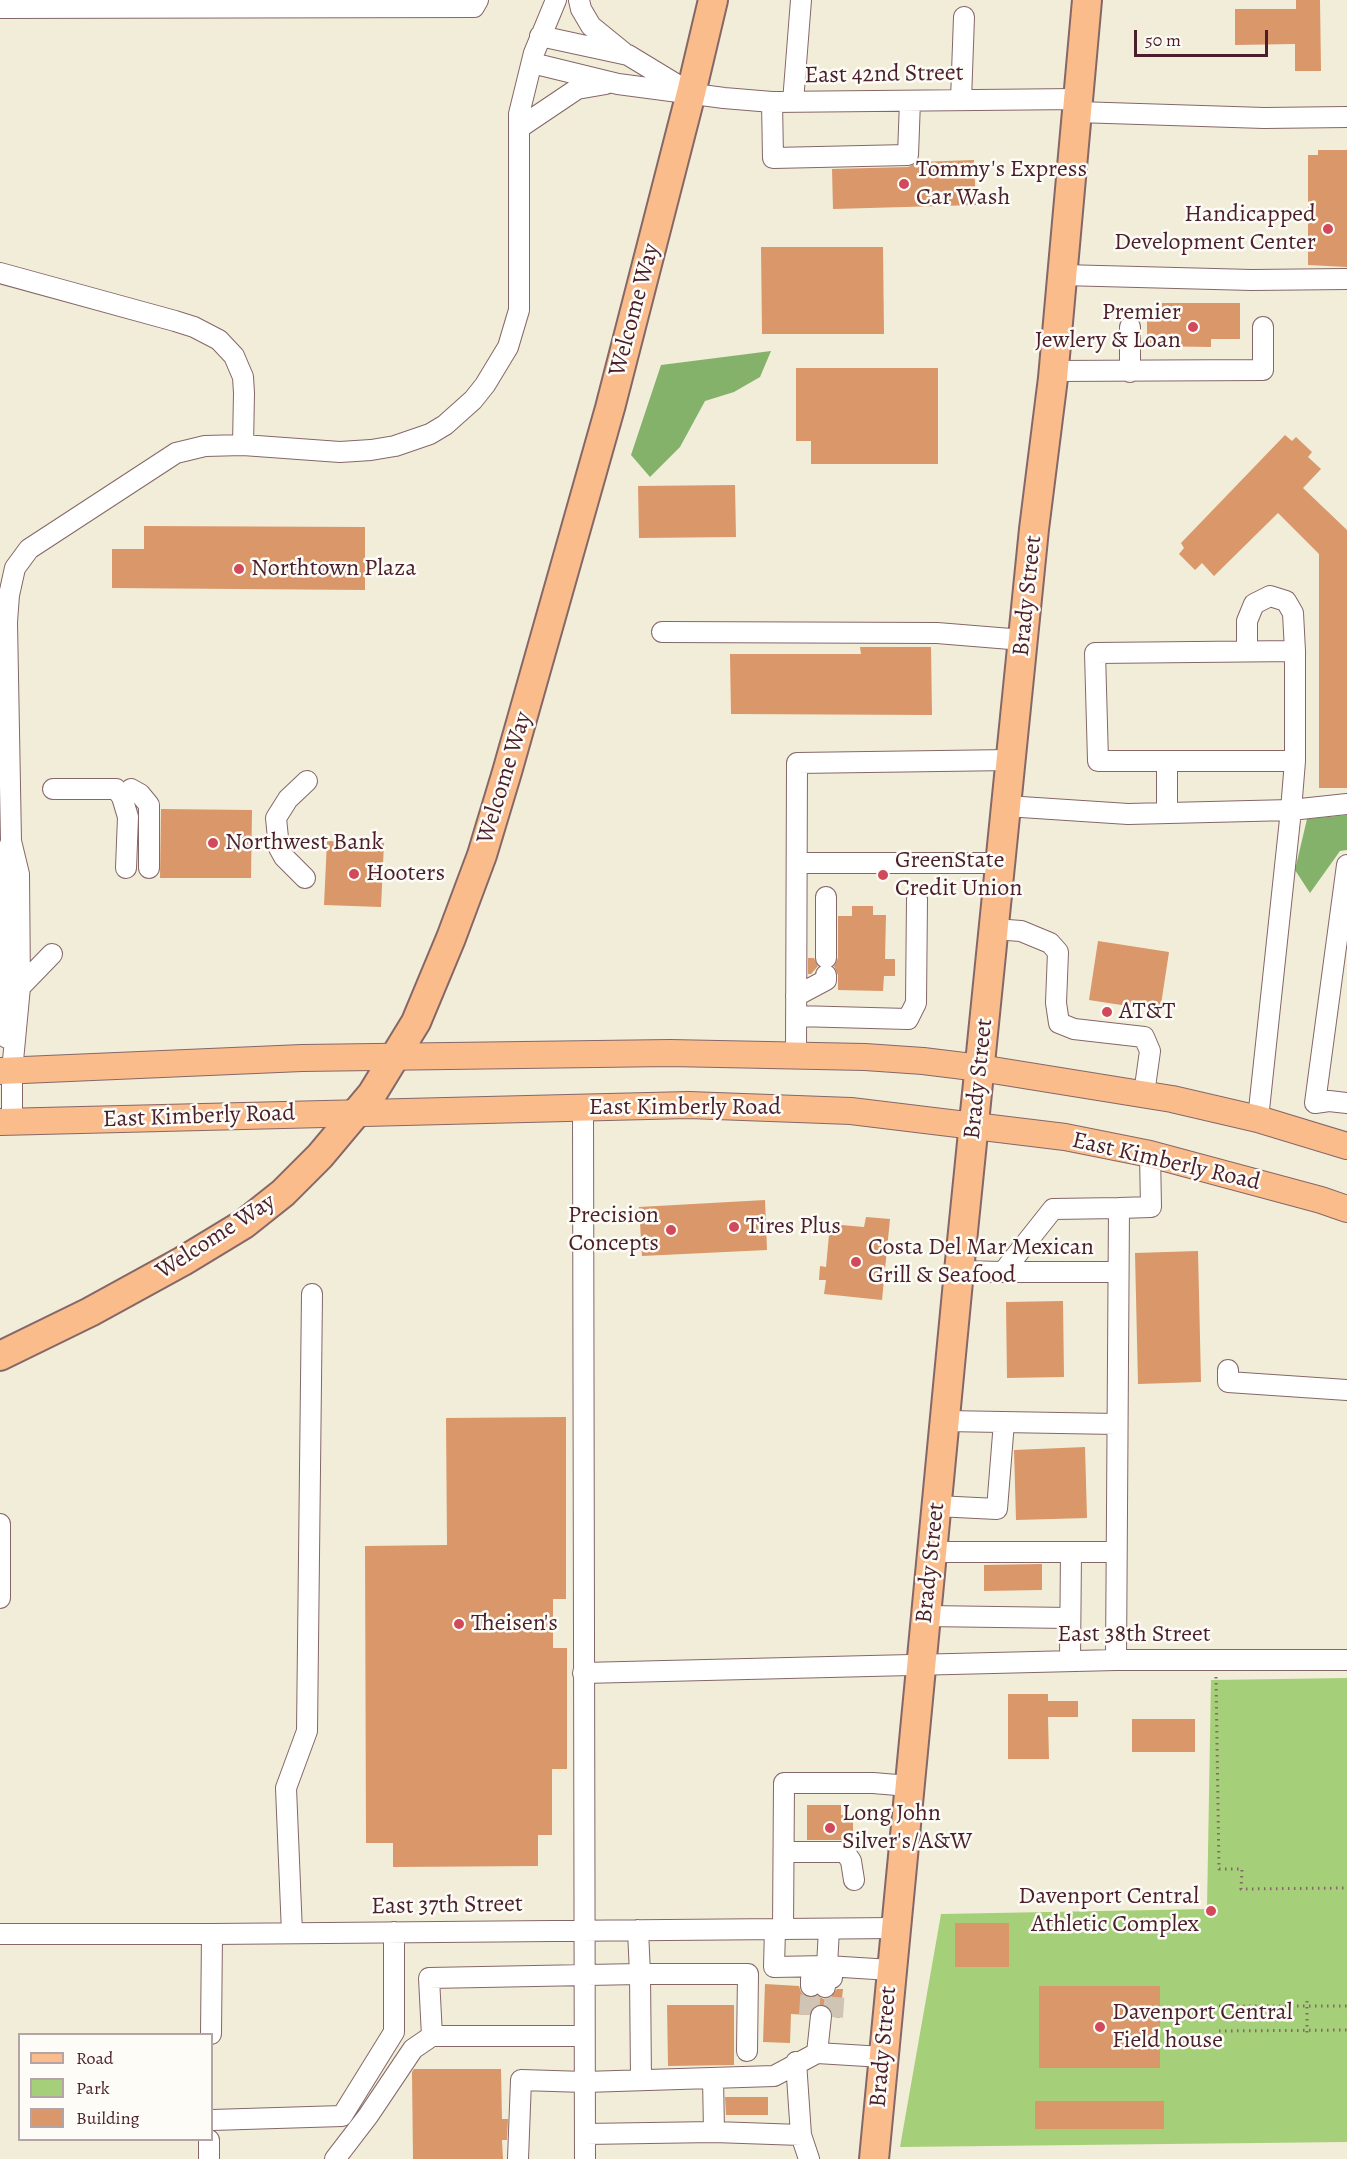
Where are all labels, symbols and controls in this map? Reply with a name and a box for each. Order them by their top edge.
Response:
scale bar [1137,18,1270,56]
text: 50 m [1145,28,1181,52]
street label: East 42nd Street [804,59,964,91]
place label: Tommy's Express Car Wash [916,156,1087,212]
marker: Tommy's Express Car Wash [897,177,911,191]
place label: Handicapped Development Center [1114,201,1316,257]
marker: Handicapped Development Center [1321,222,1335,236]
street label: Welcome Way [603,240,667,380]
place label: Premier Jewlery & Loan [1035,299,1181,355]
marker: Premier Jewlery & Loan [1186,320,1200,334]
street label: Brady Street [1007,534,1049,658]
place label: Northtown Plaza [251,555,416,583]
marker: Northtown Plaza [232,562,246,576]
street label: Welcome Way [471,709,539,847]
place label: Northwest Bank [225,829,383,857]
marker: Northwest Bank [206,836,220,850]
place label: GreenState Credit Union [895,847,1022,903]
place label: Hooters [366,860,445,888]
marker: Hooters [347,867,361,881]
marker: GreenState Credit Union [876,868,890,882]
place label: AT&T [1119,998,1175,1026]
marker: AT&T [1100,1005,1114,1019]
street label: Brady Street [958,1017,1000,1141]
street label: East Kimberly Road [589,1094,781,1122]
street label: East Kimberly Road [102,1099,296,1135]
street label: East Kimberly Road [1069,1126,1263,1198]
street label: Welcome Way [151,1188,281,1286]
place label: Precision Concepts [568,1202,659,1258]
place label: Tires Plus [746,1213,841,1241]
marker: Tires Plus [727,1220,741,1234]
marker: Precision Concepts [664,1223,678,1237]
place label: Costa Del Mar Mexican Grill & Seafood [868,1234,1094,1290]
marker: Costa Del Mar Mexican Grill & Seafood [849,1255,863,1269]
street label: Brady Street [910,1501,952,1625]
place label: Theisen's [471,1610,558,1638]
marker: Theisen's [452,1617,466,1631]
street label: East 38th Street [1057,1621,1211,1649]
place label: Long John Silver's/A&W [842,1800,972,1856]
marker: Long John Silver's/A&W [823,1821,837,1835]
place label: Davenport Central Athletic Complex [1018,1883,1199,1939]
street label: East 37th Street [371,1890,523,1922]
marker: Davenport Central Athletic Complex [1204,1904,1218,1918]
street label: Brady Street [864,1985,904,2109]
place label: Davenport Central Field house [1112,1999,1293,2055]
marker: Davenport Central Field house [1093,2020,1107,2034]
legend [18,2033,213,2141]
text: Road [76,2046,113,2070]
text: Park [76,2076,110,2100]
text: Building [76,2106,140,2130]

